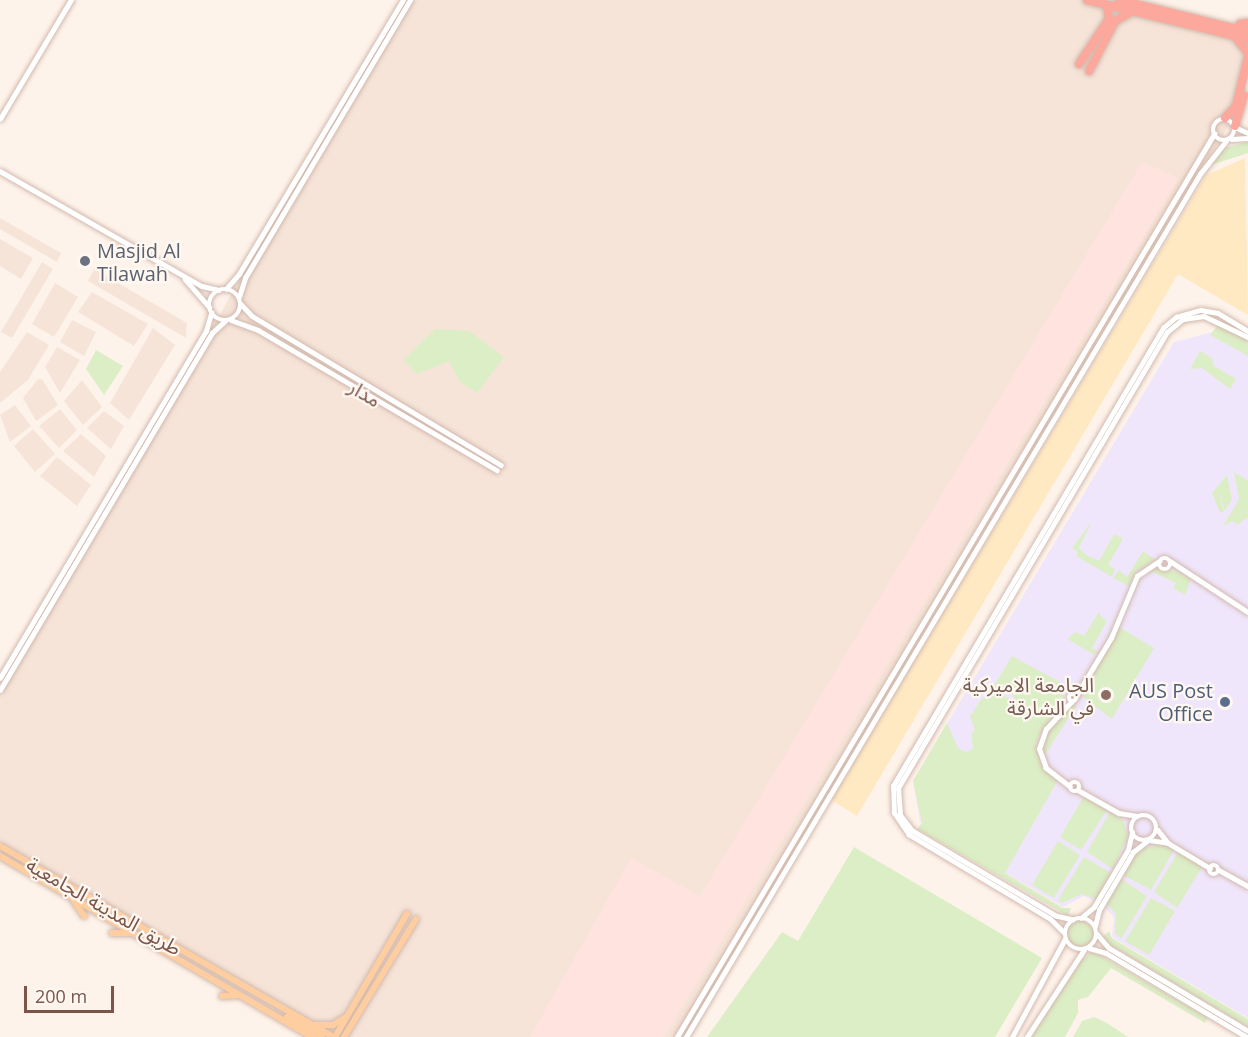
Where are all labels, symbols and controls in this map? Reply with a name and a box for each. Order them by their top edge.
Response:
place label: Masjid Al Tilawah [97,238,181,285]
marker: Masjid Al Tilawah [78,254,92,268]
street label: مدار [345,374,385,412]
place label: الجامعة الاميركية في الشارقة [963,672,1094,719]
place label: AUS Post Office [1129,678,1213,725]
marker: الجامعة الاميركية في الشارقة [1099,688,1113,702]
marker: AUS Post Office [1218,695,1232,709]
street label: طريق المدينة الجامعية [22,852,186,960]
scale bar [27,974,117,1012]
text: 200 m [35,984,87,1008]

